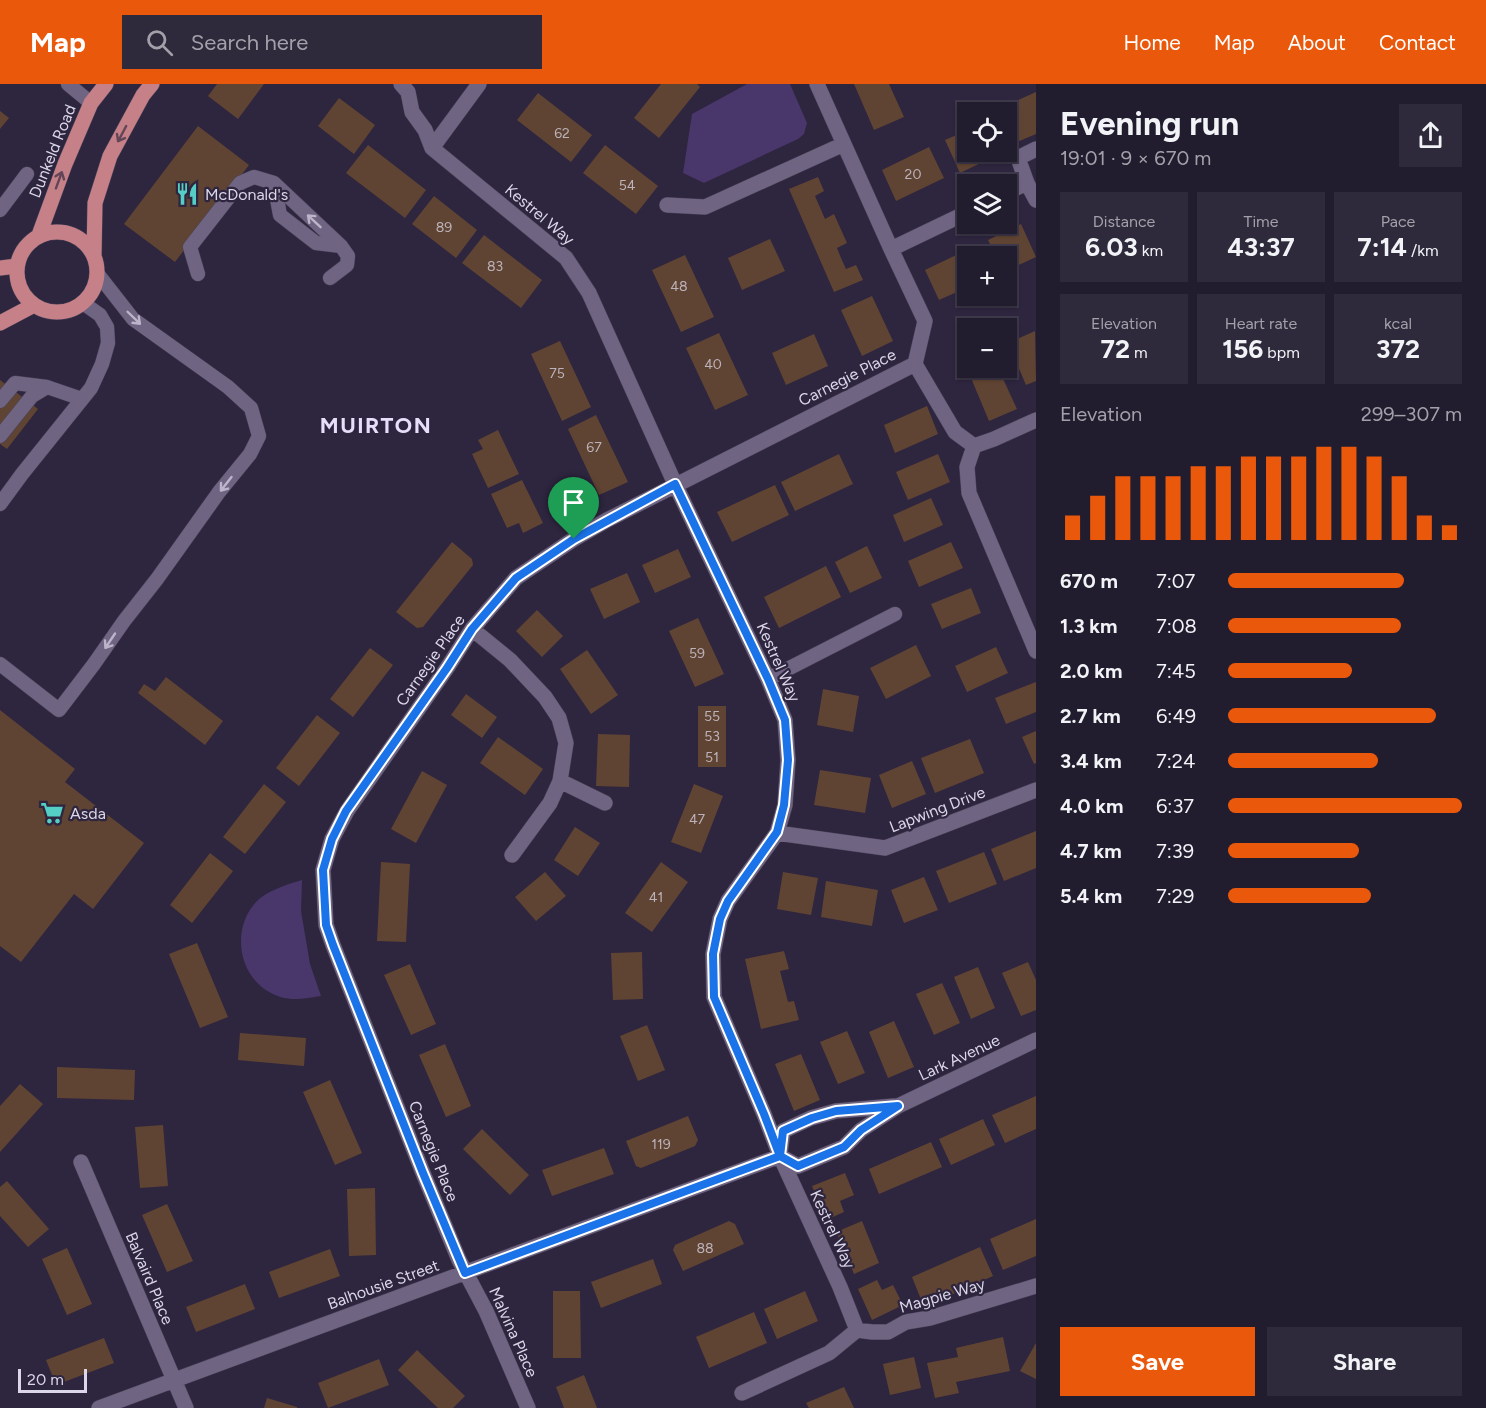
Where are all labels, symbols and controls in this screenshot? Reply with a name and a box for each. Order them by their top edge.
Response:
search box [122,15,542,69]
text: Map [30,25,86,59]
icon: search [143,26,176,59]
text: Search here [191,29,308,56]
text: Home [1124,30,1181,55]
text: Map [1214,30,1255,55]
text: About [1288,30,1346,55]
text: Contact [1379,30,1456,55]
street label: Dunkeld Road [25,102,80,201]
map controls [957,102,1017,378]
button: locate [957,102,1017,162]
text: Evening run [1060,104,1239,143]
button: share [1399,104,1462,167]
one-way arrow [116,125,128,142]
house number: 62 [554,125,570,142]
text: 19:01 · 9 × 670 m [1060,146,1211,170]
house number: 20 [905,166,921,183]
one-way arrow [55,171,66,190]
button: layers [957,174,1017,234]
house number: 54 [619,177,636,194]
street label: Kestrel Way [501,180,579,249]
restaurant icon: McDonald's [174,181,200,207]
place label: McDonald's [205,185,288,204]
text: Distance [1093,212,1155,231]
text: Time [1244,212,1278,231]
text: Pace [1381,212,1415,231]
one-way arrow [307,214,322,228]
house number: 89 [436,219,452,236]
text: 6.03 [1085,231,1138,263]
text: 43:37 [1227,231,1295,263]
text: 7:14 [1357,231,1407,263]
text: km [1138,241,1163,260]
text: /km [1407,241,1439,260]
button: + [957,246,1017,306]
house number: 83 [487,258,503,275]
house number: 48 [670,278,688,295]
one-way arrow [127,311,142,325]
text: Elevation [1091,314,1157,333]
text: Heart rate [1225,314,1297,333]
text: kcal [1384,314,1412,333]
button: − [957,318,1017,378]
text: 72 [1100,333,1130,365]
text: 156 [1222,333,1263,365]
text: 372 [1376,333,1420,365]
text: m [1130,343,1148,362]
text: bpm [1263,343,1300,362]
street label: Carnegie Place [795,345,899,410]
house number: 40 [704,356,722,373]
house number: 75 [549,365,565,382]
text: Elevation [1060,402,1142,426]
text: 299–307 m [1361,402,1462,426]
district label: MUIRTON [320,412,432,439]
house number: 67 [586,439,602,456]
one-way arrow [219,476,232,492]
pin [548,477,599,539]
icon: arrive [557,486,590,519]
text: 670 m [1060,569,1118,593]
text: 7:07 [1156,569,1195,593]
street label: Carnegie Place [392,611,469,710]
text: 1.3 km [1060,614,1117,638]
text: 7:08 [1156,614,1197,638]
street label: Kestrel Way [753,620,805,705]
one-way arrow [104,632,116,648]
house number: 59 [689,645,705,662]
text: 2.0 km [1060,659,1122,683]
text: 7:45 [1156,659,1196,683]
text: 2.7 km [1060,704,1121,728]
text: 6:49 [1156,704,1196,728]
house number: 55 [704,708,720,725]
house number: 53 [704,728,720,745]
house number: 51 [705,749,719,766]
text: 3.4 km [1060,749,1122,773]
text: 7:24 [1156,749,1195,773]
street label: Lapwing Drive [887,782,988,836]
text: 4.0 km [1060,794,1124,818]
text: 6:37 [1156,794,1194,818]
supermarket icon: Asda [39,800,65,826]
place label: Asda [70,804,106,823]
house number: 47 [689,811,706,828]
text: 4.7 km [1060,839,1122,863]
text: 7:39 [1156,839,1194,863]
text: 5.4 km [1060,884,1122,908]
text: 7:29 [1156,884,1194,908]
house number: 41 [649,889,663,906]
street label: Lark Avenue [915,1030,1003,1085]
street label: Carnegie Place [405,1098,462,1205]
house number: 119 [651,1136,671,1153]
street label: Kestrel Way [806,1187,859,1272]
street label: Balvaird Place [122,1229,178,1327]
house number: 88 [696,1240,714,1257]
street label: Balhousie Street [325,1255,442,1313]
street label: Magpie Way [897,1274,988,1317]
street label: Malvina Place [485,1284,542,1380]
button: Save [1060,1327,1255,1396]
button: Share [1267,1327,1462,1396]
scale bar [18,1366,87,1394]
text: 20 m [27,1370,64,1389]

